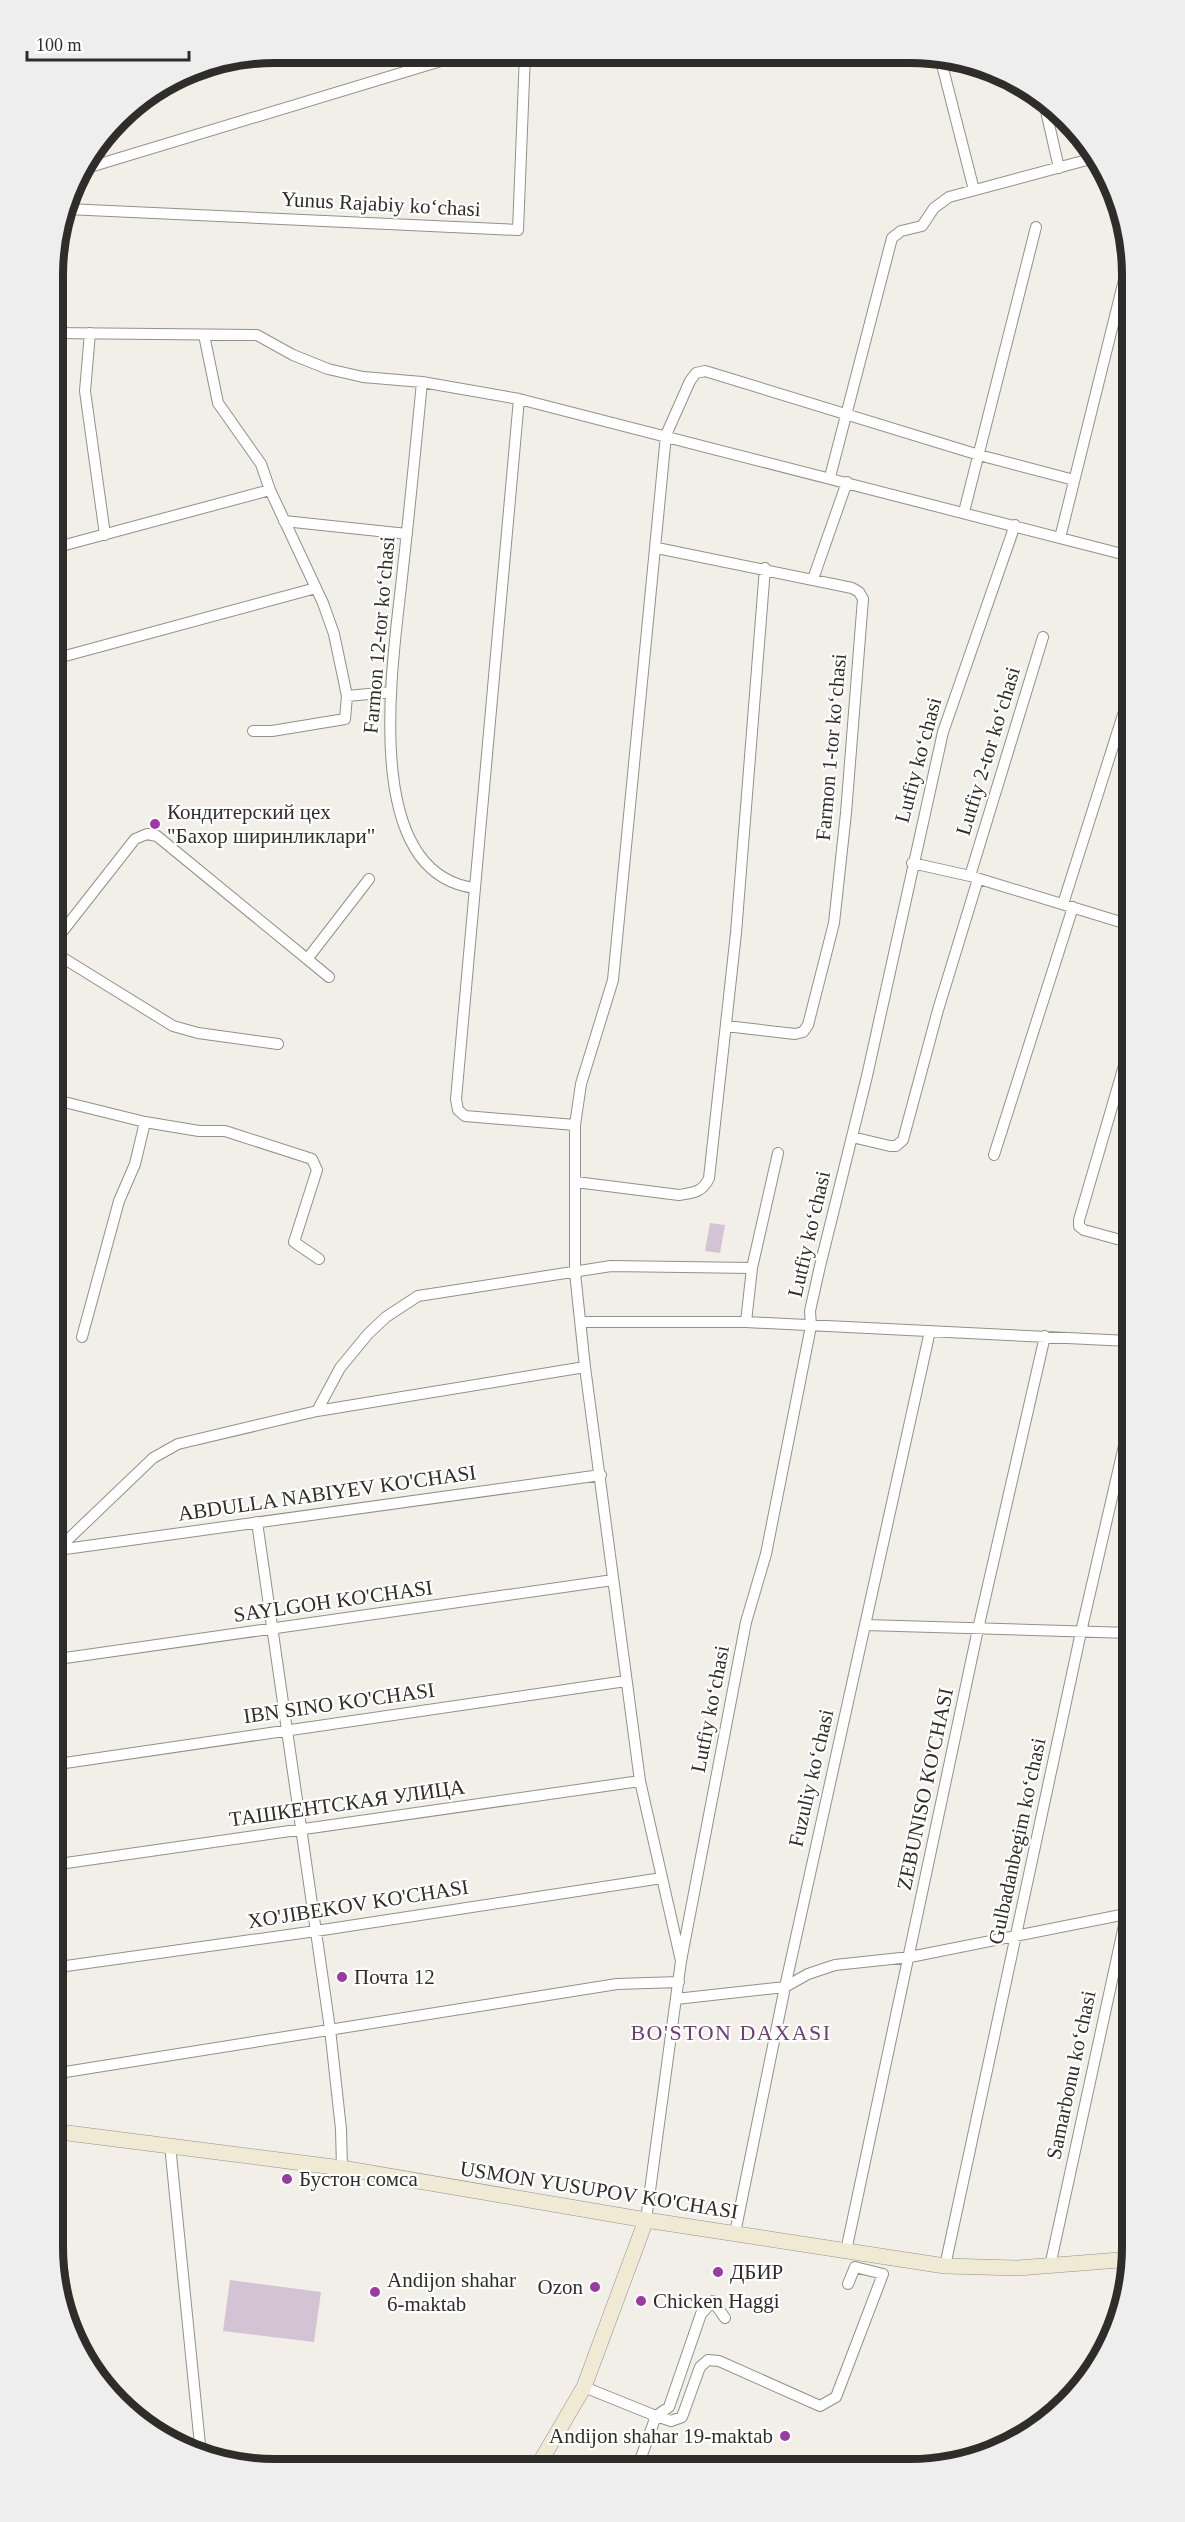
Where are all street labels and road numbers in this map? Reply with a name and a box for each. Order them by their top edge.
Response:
street label: Yunus Rajabiy koʻchasi [281,187,481,221]
street label: Farmon 12-tor koʻchasi [358,535,400,735]
street label: Farmon 1-tor koʻchasi [811,652,851,842]
street label: Lutfiy 2-tor koʻchasi [951,664,1025,838]
street label: Lutfiy koʻchasi [890,694,946,825]
street label: Lutfiy koʻchasi [783,1168,835,1299]
street label: ABDULLA NABIYEV KO'CHASI [176,1460,478,1526]
street label: SAYLGOH KO'CHASI [232,1575,434,1627]
street label: Lutfiy koʻchasi [686,1643,734,1775]
street label: IBN SINO KO'CHASI [242,1678,436,1728]
street label: ZEBUNISO KO'CHASI [892,1686,958,1892]
street label: Fuzuliy koʻchasi [783,1707,839,1849]
street label: Gulbadanbegim koʻchasi [983,1735,1051,1946]
street label: ТАШКЕНТСКАЯ УЛИЦА [228,1774,467,1831]
street label: XO'JIBEKOV KO'CHASI [246,1875,470,1933]
street label: Samarbonu koʻchasi [1041,1988,1101,2162]
street label: USMON YUSUPOV KO'CHASI [458,2156,740,2224]

